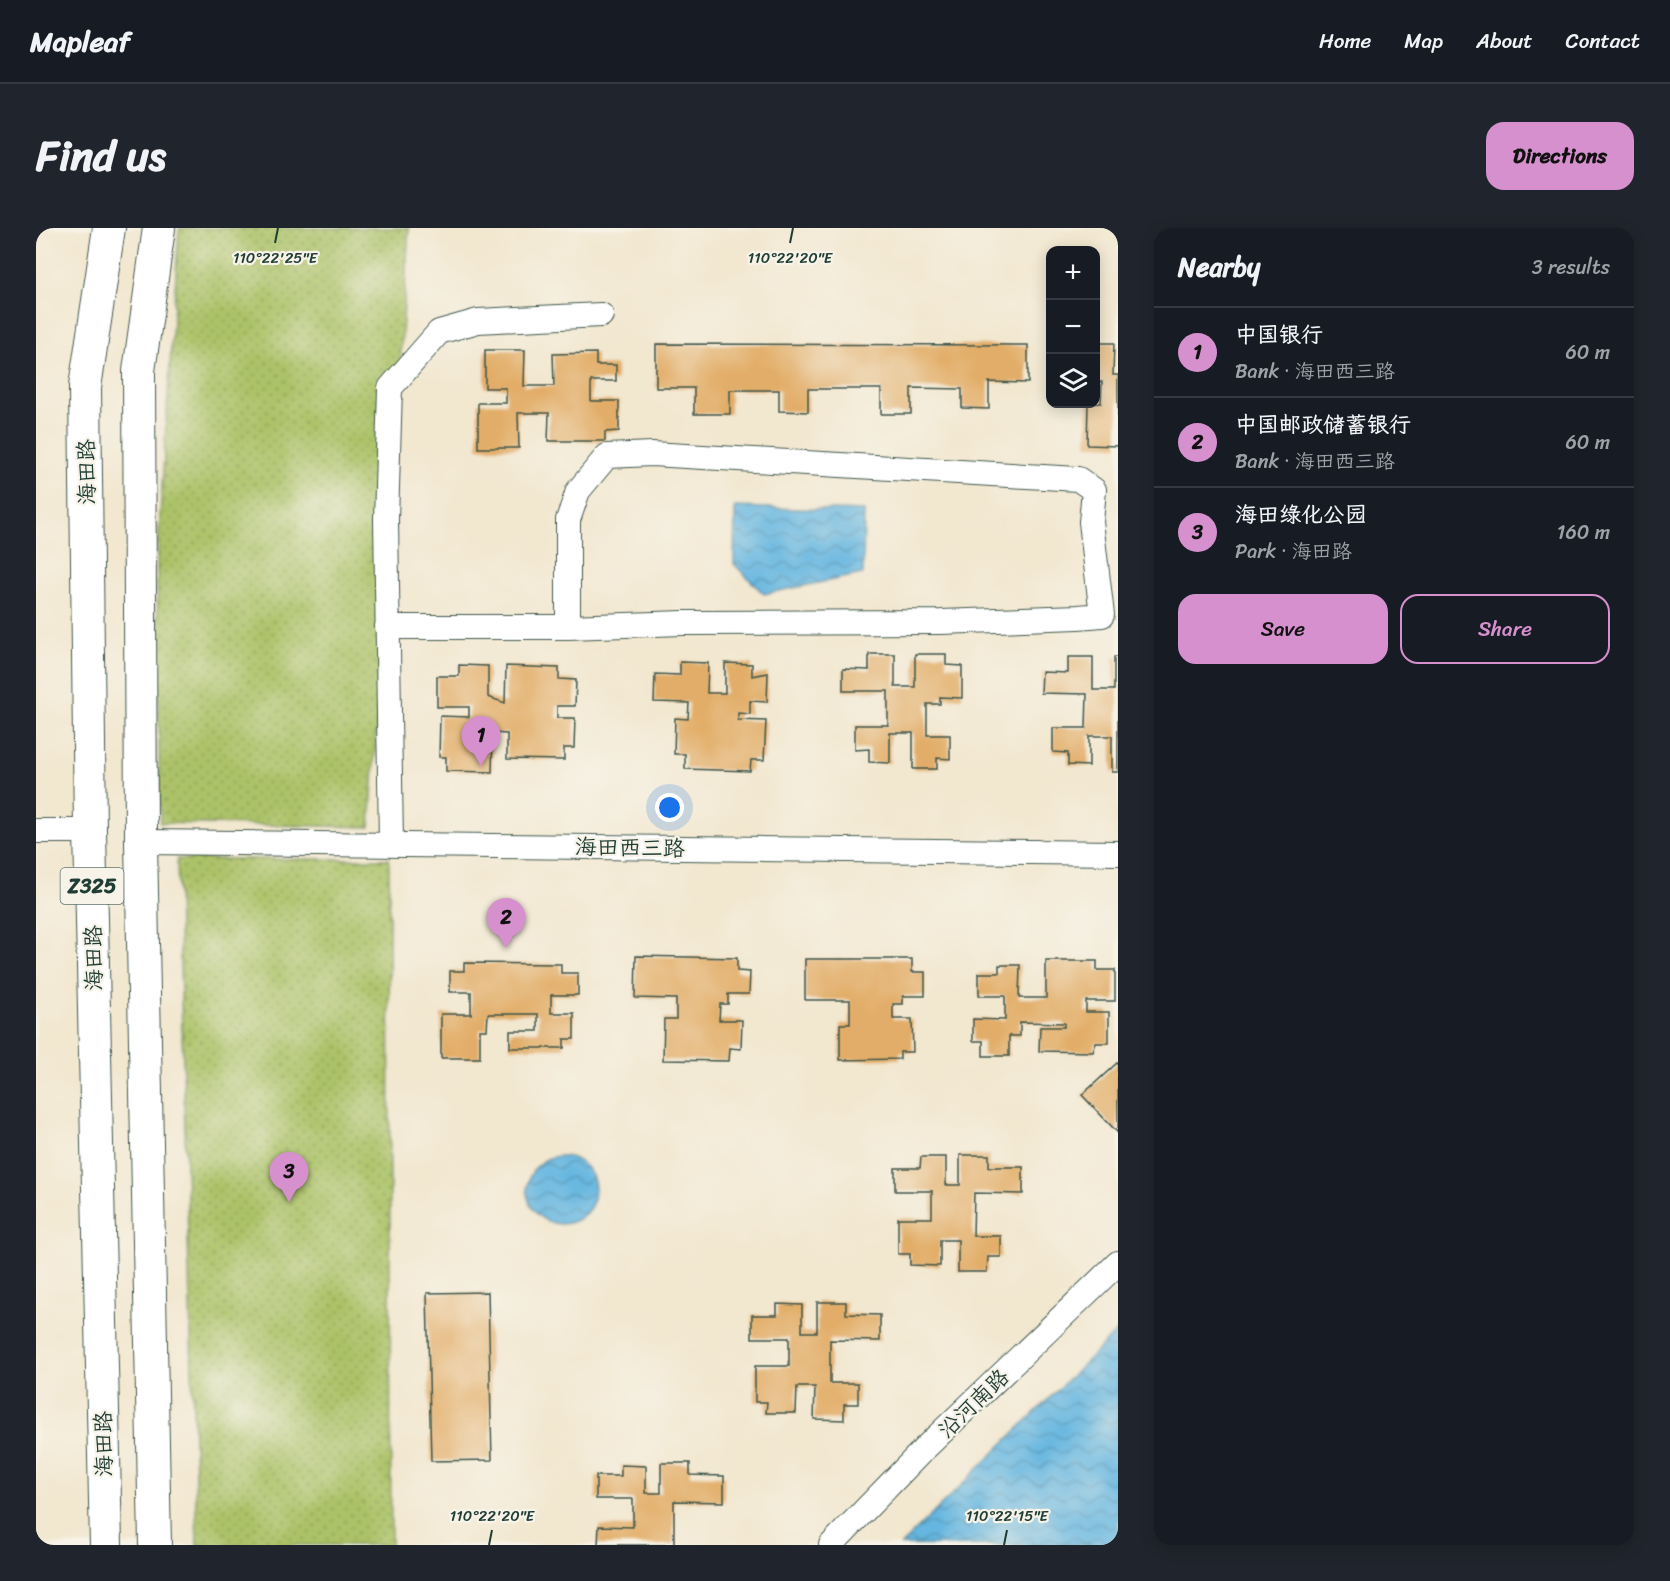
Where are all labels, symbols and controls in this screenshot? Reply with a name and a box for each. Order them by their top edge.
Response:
text: Mapleaf [30,17,130,66]
text: Home [1319,22,1371,60]
text: Map [1404,22,1443,60]
text: About [1476,22,1533,60]
text: Contact [1566,22,1640,60]
text: Find us [36,119,166,193]
button: Directions [1486,122,1634,190]
text: Nearby [1178,244,1260,290]
text: 110°22'25"E [233,245,319,271]
text: 110°22'20"E [748,245,834,271]
map controls [1046,246,1100,408]
button: + [1046,246,1100,300]
text: 3 results [1532,250,1610,285]
button: − [1046,300,1100,354]
text: 中国银行 [1235,315,1323,354]
text: 1 [1193,335,1202,370]
text: 60 m [1565,335,1610,370]
button: layers [1046,354,1100,408]
text: Bank · 海田西三路 [1235,354,1395,389]
text: 中国邮政储蓄银行 [1235,405,1411,444]
text: 2 [1192,425,1203,460]
text: 60 m [1565,425,1610,460]
street label: 海田路 [66,439,107,505]
text: Bank · 海田西三路 [1235,444,1395,479]
text: 海田绿化公园 [1235,495,1367,534]
text: 3 [1192,515,1203,550]
text: 160 m [1557,515,1610,550]
text: Park · 海田路 [1235,534,1352,569]
button: Save [1178,594,1388,664]
button: Share [1400,594,1610,664]
pin: 1 [462,716,500,766]
your location [655,793,684,822]
street label: 海田西三路 [575,827,685,868]
road number: Z325 [61,868,124,904]
pin: 2 [486,898,526,948]
street label: 海田路 [73,925,114,991]
pin: 3 [270,1152,308,1202]
street label: 沿河南路 [928,1359,1019,1448]
street label: 海田路 [83,1411,124,1477]
text: 110°22'20"E [450,1503,536,1529]
text: 110°22'15"E [966,1503,1050,1529]

